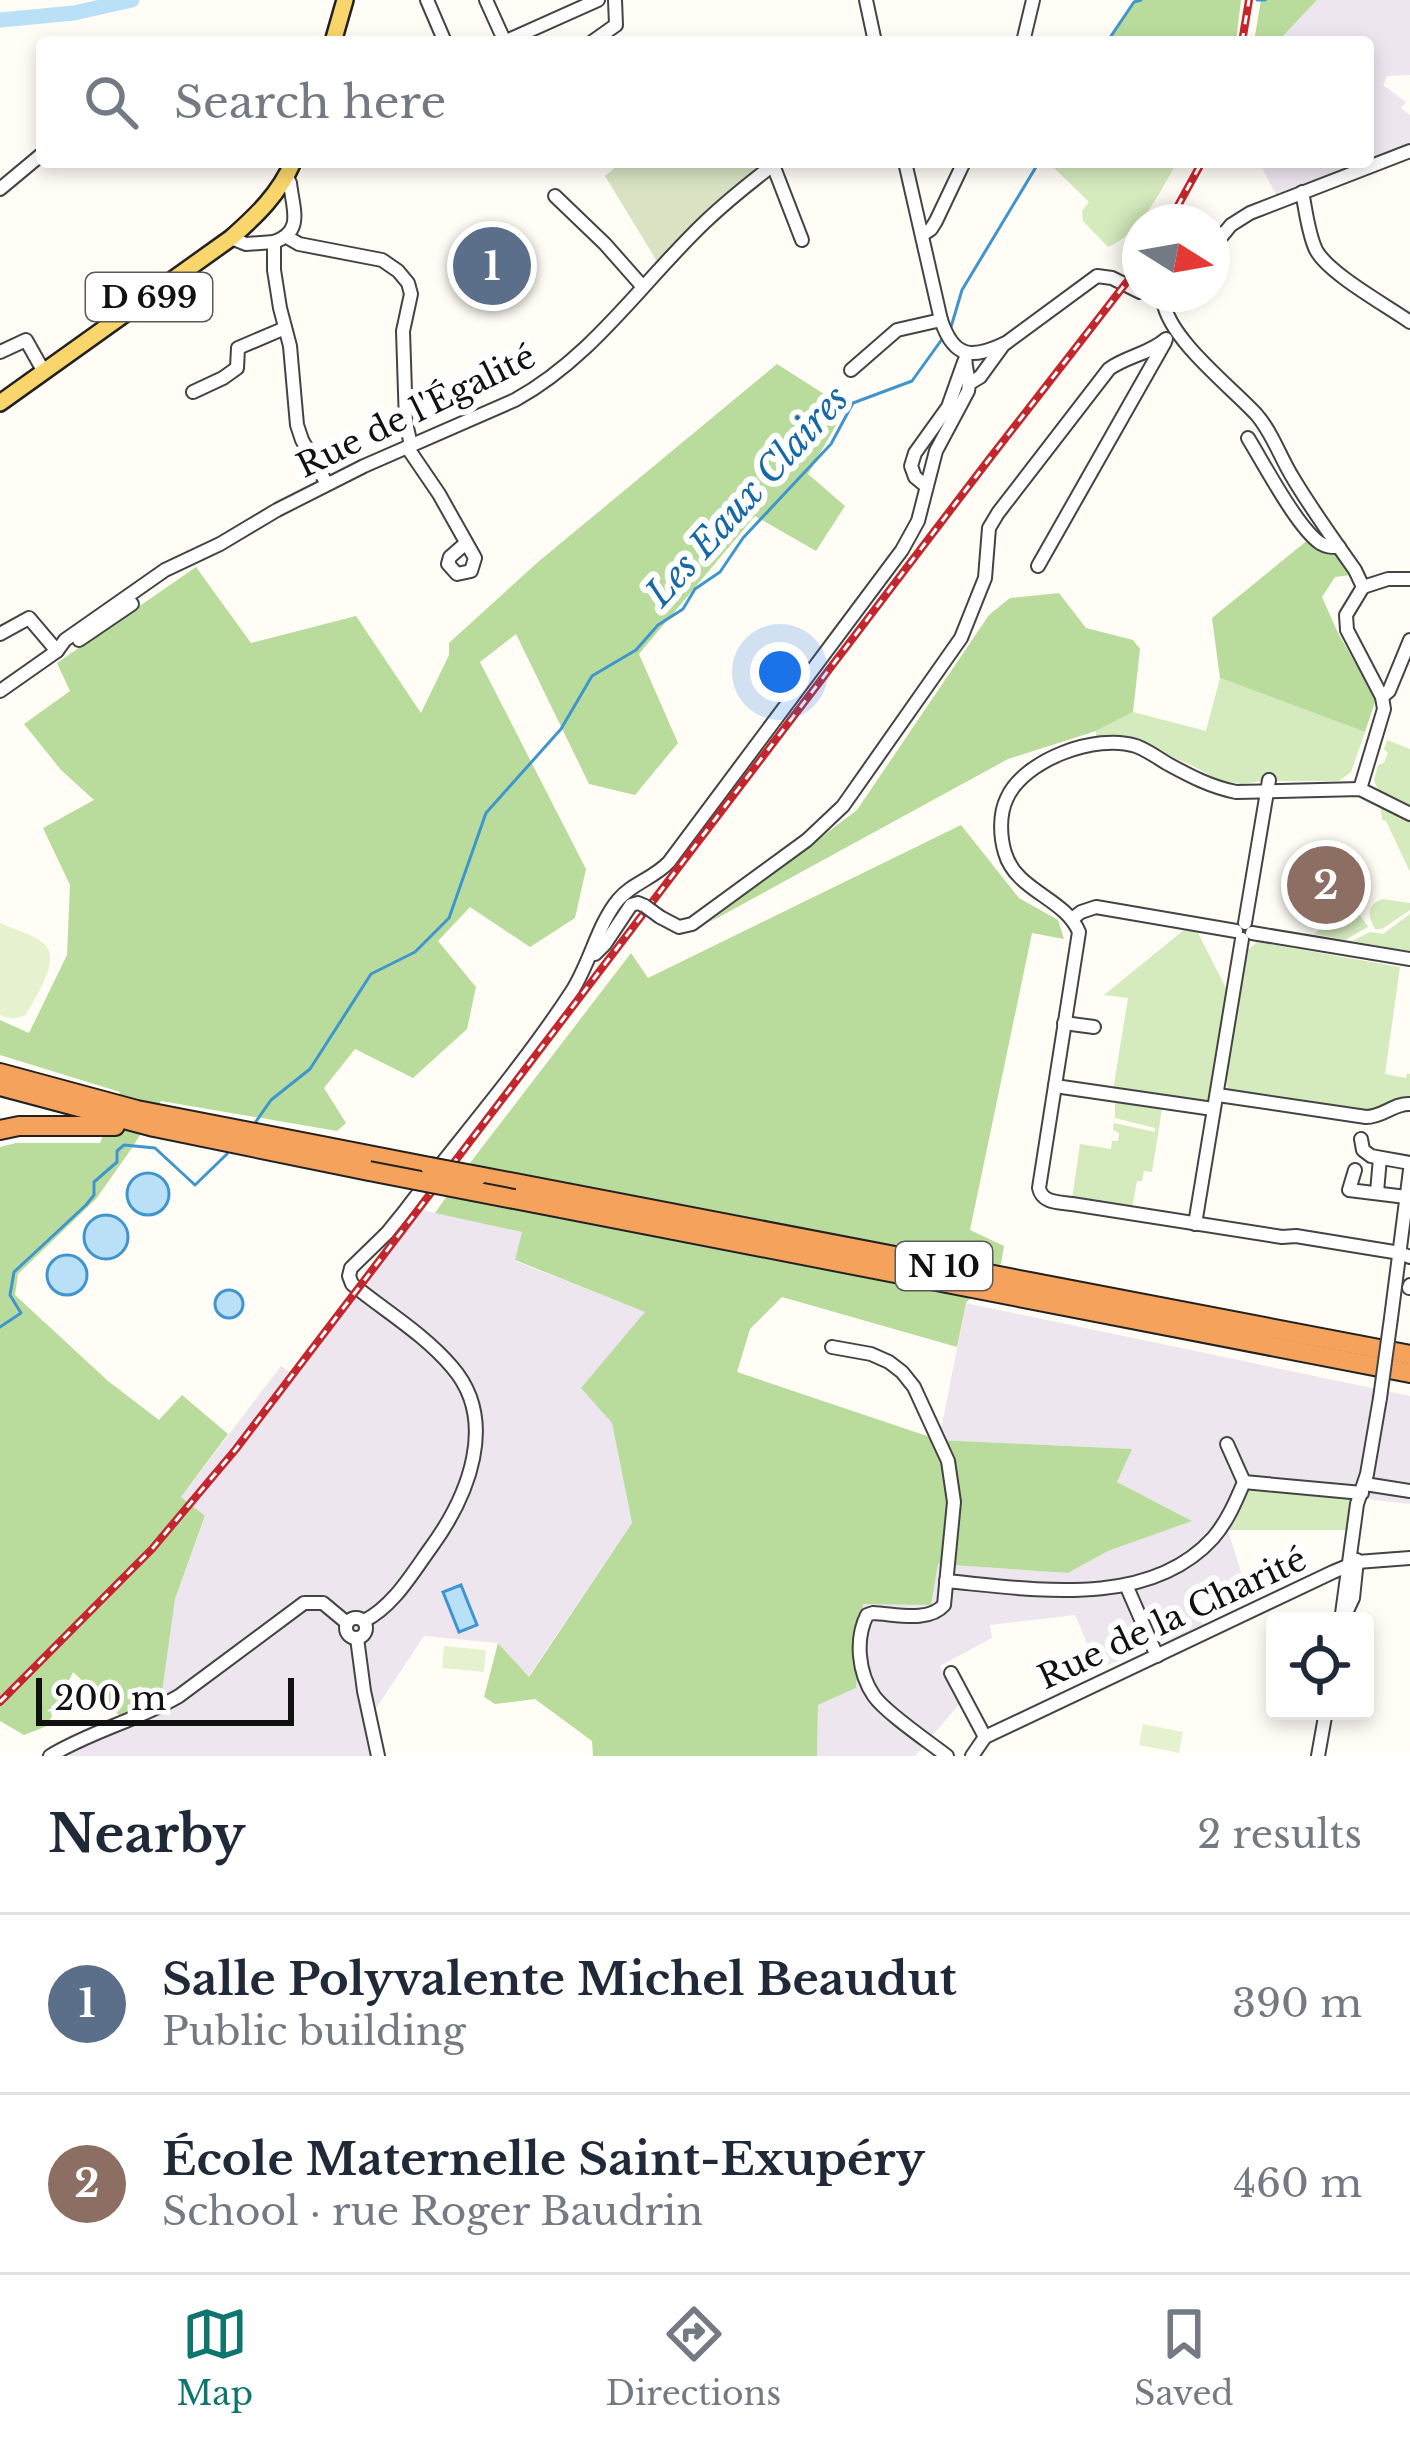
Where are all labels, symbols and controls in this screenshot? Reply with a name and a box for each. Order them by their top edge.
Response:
search box [36,36,1374,168]
icon: search [78,69,144,135]
text: Search here [174,74,446,130]
north arrow [1122,204,1230,312]
pin: 1 [453,221,531,311]
road number: D 699 [86,273,212,321]
street label: Rue de l'Égalité [290,336,542,486]
water label: Les Eaux Claires [636,377,858,616]
your location [750,642,810,702]
pin: 2 [1287,840,1365,930]
road number: N 10 [896,1242,992,1290]
street label: Rue de la Charité [1031,1538,1313,1698]
map controls [1266,1612,1374,1720]
button: locate [1266,1612,1374,1720]
scale bar [36,1672,294,1725]
text: 200 m [54,1678,166,1719]
text: Nearby [48,1803,245,1866]
text: 2 results [1197,1810,1362,1859]
text: Salle Polyvalente Michel Beaudut [162,1951,957,2007]
text: 1 [78,1979,96,2028]
text: 390 m [1232,1979,1362,2028]
text: Public building [162,2007,466,2056]
text: École Maternelle Saint-Exupéry [162,2131,925,2187]
text: 2 [74,2159,100,2208]
text: 460 m [1233,2159,1362,2208]
text: School · rue Roger Baudrin [162,2187,703,2236]
tab: Map [176,2301,253,2414]
tab: Directions [606,2301,781,2414]
tab: Saved [1134,2301,1234,2414]

